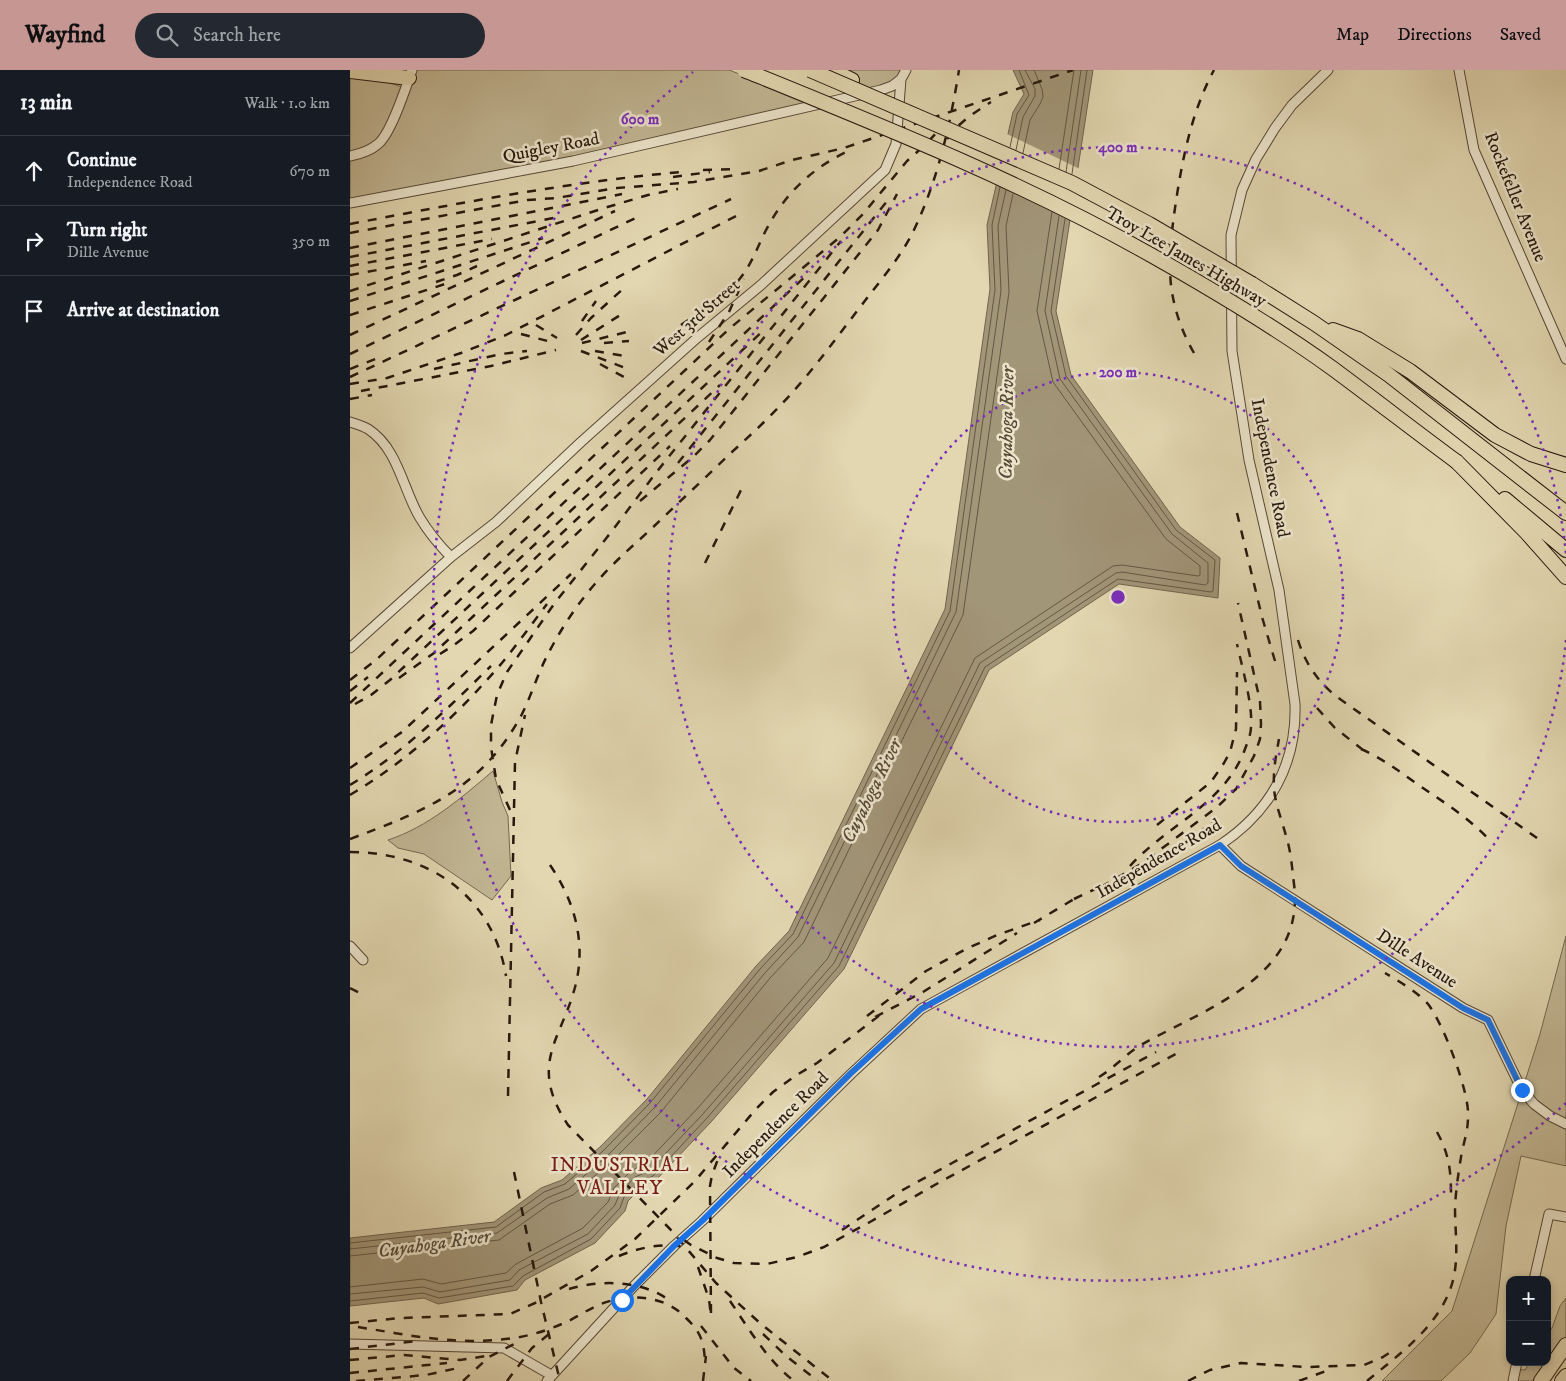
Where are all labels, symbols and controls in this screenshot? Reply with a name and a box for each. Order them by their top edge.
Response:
search box [135,13,485,58]
text: Wayfind [25,20,105,50]
icon: search [153,21,181,49]
text: Search here [193,24,281,47]
text: Map [1336,24,1369,46]
text: Directions [1397,24,1472,46]
text: Saved [1500,24,1541,46]
text: 13 min [20,90,72,116]
text: Walk · 1.0 km [244,93,330,113]
text: 600 m [621,110,660,129]
street label: Quigley Road [501,128,601,168]
street label: Rockefeller Avenue [1479,129,1551,265]
text: 400 m [1097,138,1138,157]
text: Continue [67,149,137,172]
icon: ahead [20,157,48,185]
text: 670 m [289,161,330,181]
text: Independence Road [67,172,192,192]
street label: Troy Lee James Highway [1102,202,1271,312]
text: Turn right [67,219,147,242]
icon: right [20,227,48,255]
text: 350 m [292,231,330,251]
text: Dille Avenue [67,242,149,262]
street label: West 3rd Street [648,274,745,362]
icon: arrive [20,297,48,325]
text: Arrive at destination [67,299,219,322]
text: 200 m [1099,363,1138,382]
water label: Cuyahoga River [995,364,1020,480]
street label: Independence Road [1246,397,1294,539]
centre of rings [1109,588,1127,606]
water label: Cuyahoga River [837,733,908,847]
street label: Independence Road [1092,814,1226,904]
street label: Dille Avenue [1372,925,1462,993]
street label: Independence Road [718,1067,834,1183]
route end [1511,1079,1534,1102]
district label: INDUSTRIAL VALLEY [550,1153,690,1201]
water label: Cuyahoga River [376,1224,494,1263]
map controls [1506,1276,1551,1366]
button: + [1506,1276,1551,1321]
route start [611,1289,634,1312]
button: − [1506,1321,1551,1366]

